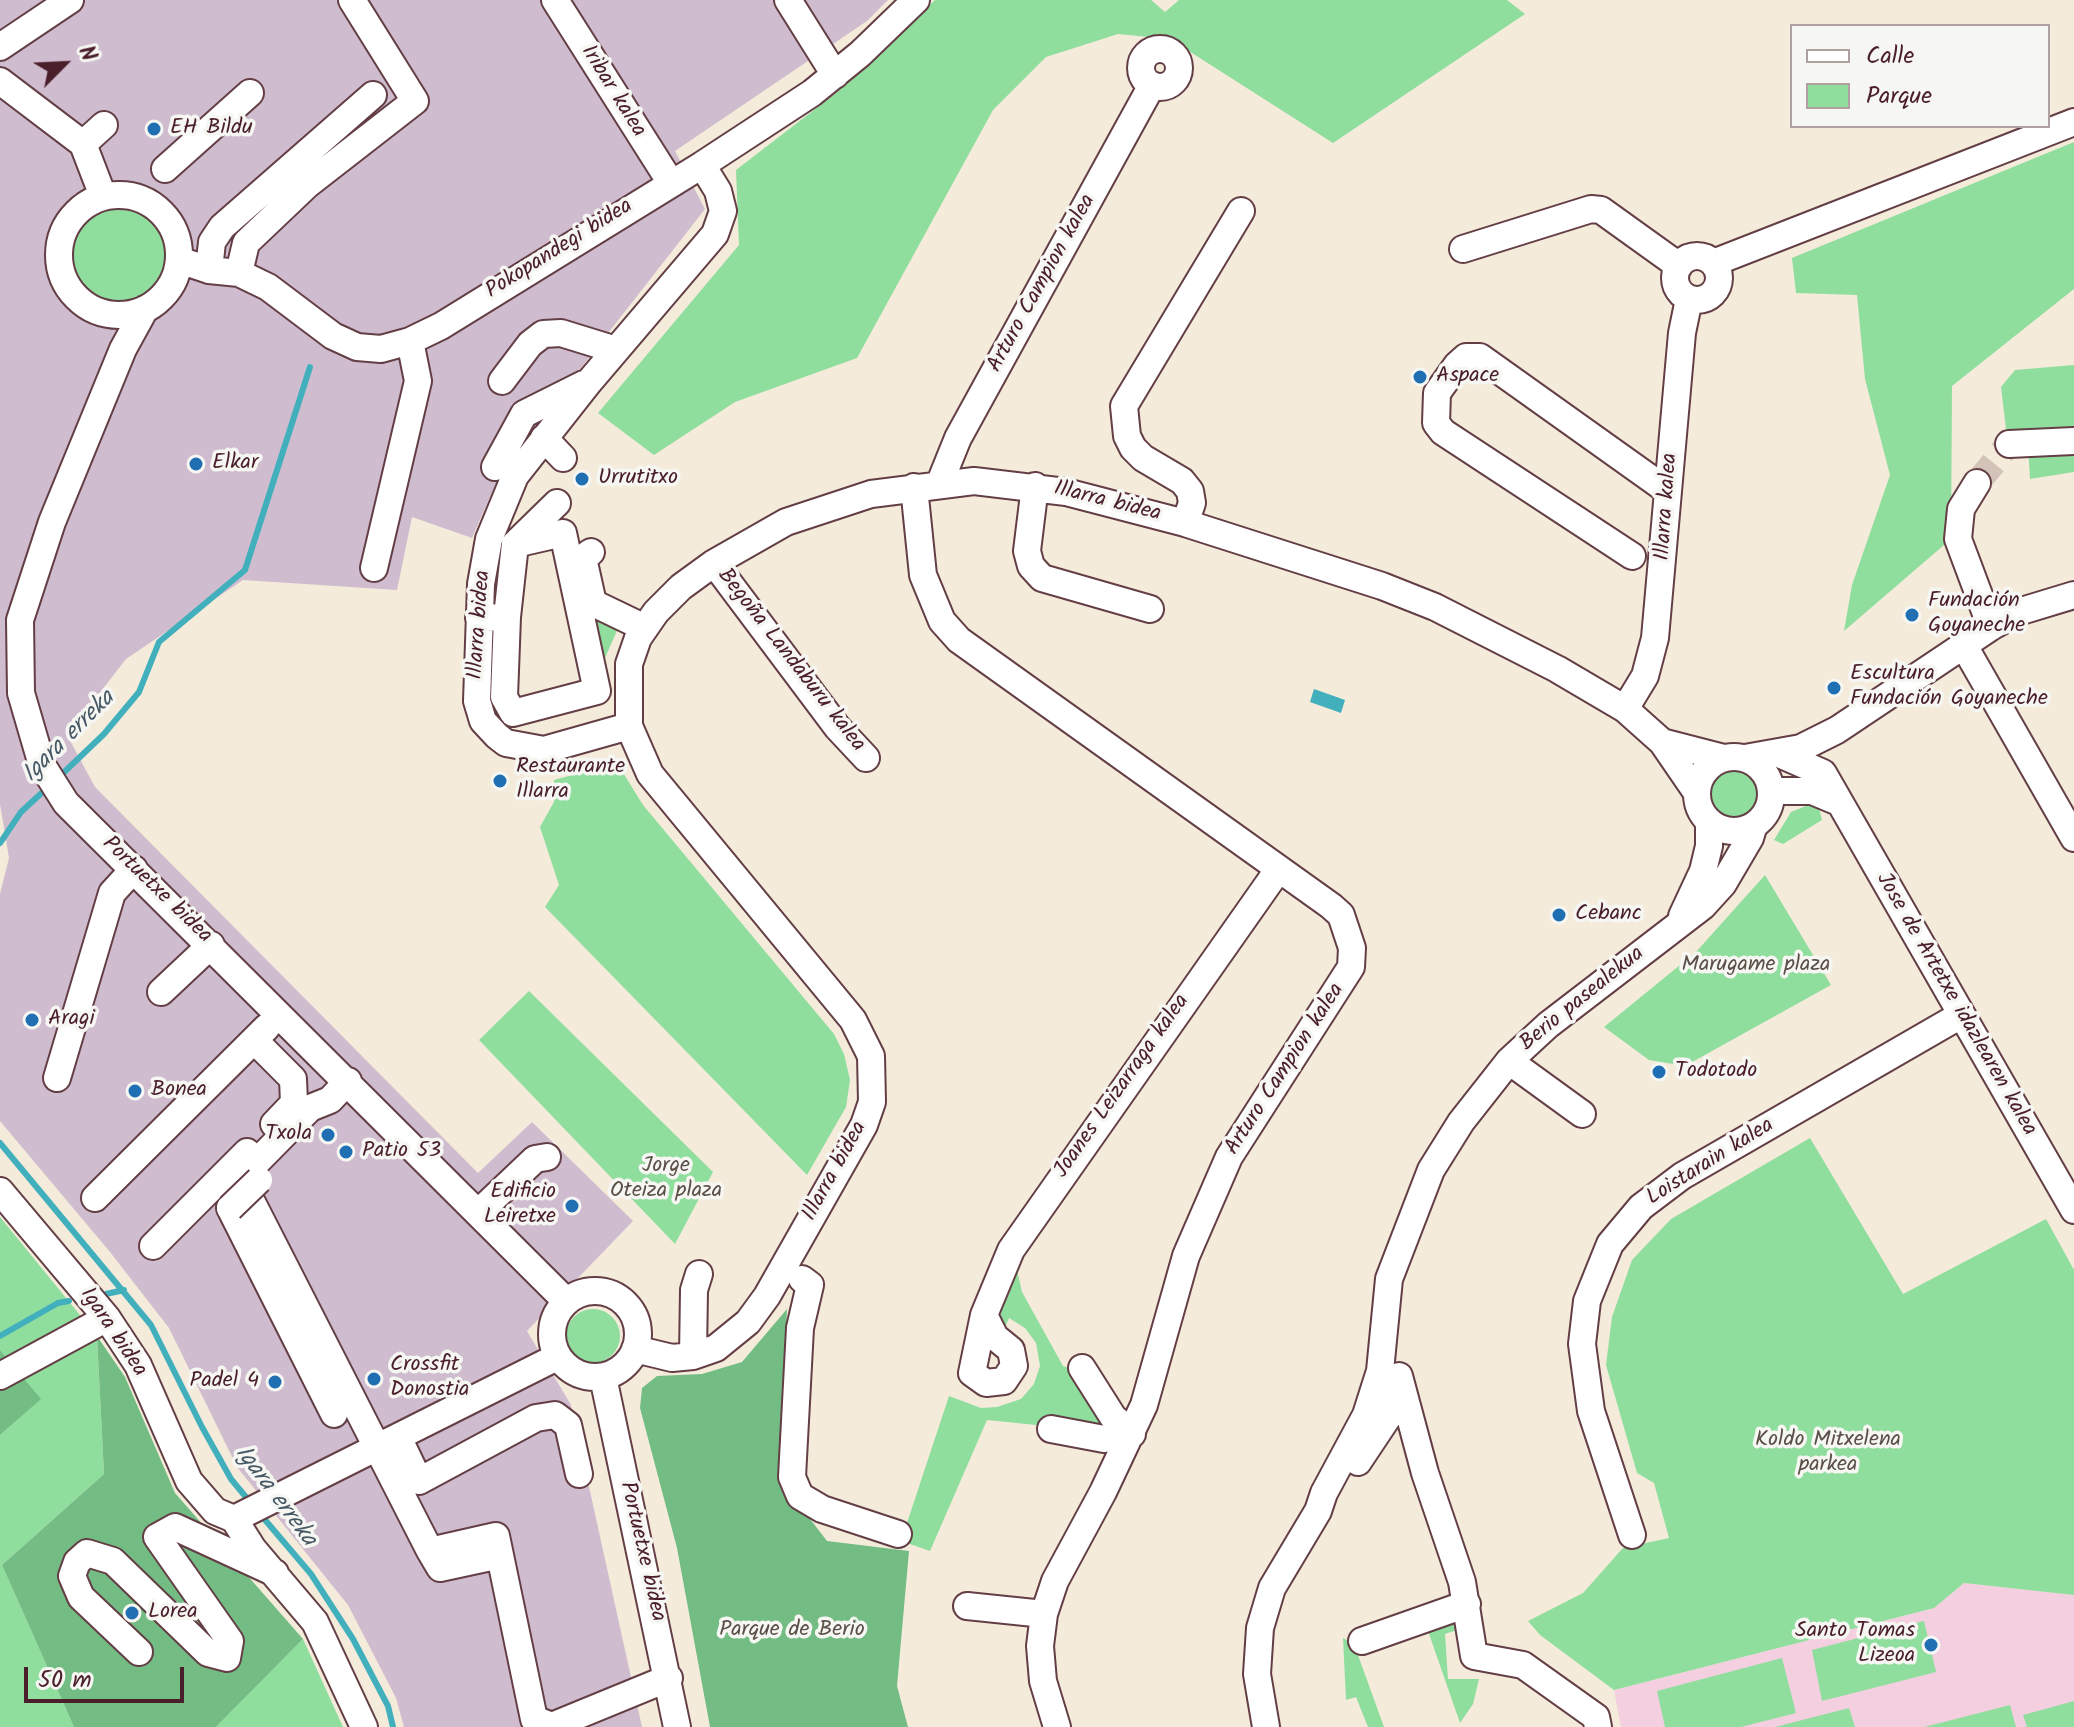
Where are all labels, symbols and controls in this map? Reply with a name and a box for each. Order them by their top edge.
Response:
north arrow [24,24,104,104]
legend [1790,24,2050,128]
text: Calle [1866,37,1914,76]
text: N [68,41,105,67]
street label: Iribar kalea [573,41,651,143]
text: Parque [1866,77,1932,116]
place label: EH Bildu [170,116,253,142]
marker: EH Bildu [145,120,163,138]
street label: Arturo Campion kalea [983,190,1103,378]
street label: Pokopandegi bidea [482,194,638,306]
place label: Aspace [1436,364,1499,390]
marker: Aspace [1411,368,1429,386]
place label: Elkar [212,451,258,477]
street label: Illarra kalea [1651,452,1685,562]
marker: Elkar [187,455,205,473]
place label: Urrutitxo [598,466,678,492]
marker: Urrutitxo [573,470,591,488]
street label: Illarra bidea [1051,477,1163,529]
street label: Begoña Landaburu kalea [710,564,870,758]
street label: Illarra bidea [464,569,498,681]
place label: Fundación Goyaneche [1928,589,2025,640]
marker: Fundación Goyaneche [1903,606,1921,624]
place label: Escultura Fundación Goyaneche [1850,662,2048,714]
marker: Escultura Fundación Goyaneche [1825,679,1843,697]
water label: Igara erreka [18,686,122,790]
place label: Restaurante Illarra [516,755,625,806]
marker: Restaurante Illarra [491,772,509,790]
street label: Portuetxe bidea [95,832,217,950]
street label: Jose de Artetxe idazlearen kalea [1869,869,2041,1141]
place label: Cebanc [1575,902,1641,928]
marker: Cebanc [1550,906,1568,924]
street label: Berio pasealekua [1516,942,1650,1058]
park label: Marugame plaza [1682,953,1830,979]
street label: Arturo Campion kalea [1221,979,1351,1161]
street label: Joanes Leizarraga kalea [1050,990,1196,1184]
place label: Aragi [48,1007,95,1033]
marker: Aragi [23,1011,41,1029]
place label: Todotodo [1675,1059,1757,1085]
marker: Todotodo [1650,1063,1668,1081]
place label: Bonea [151,1078,207,1104]
marker: Bonea [126,1082,144,1100]
street label: Loistarain kalea [1643,1113,1779,1213]
street label: Illarra bidea [798,1118,874,1226]
place label: Txola [265,1122,312,1148]
marker: Txola [319,1126,337,1144]
place label: Patio 53 [362,1139,441,1165]
marker: Patio 53 [337,1143,355,1161]
park label: Jorge Oteiza plaza [610,1154,722,1206]
place label: Edificio Leiretxe [484,1180,556,1232]
marker: Edificio Leiretxe [563,1197,581,1215]
street label: Igara bidea [73,1283,151,1383]
place label: Crossfit Donostia [390,1353,469,1404]
place label: Padel 4 [190,1369,259,1395]
marker: Crossfit Donostia [365,1370,383,1388]
marker: Padel 4 [266,1373,284,1391]
park label: Koldo Mitxelena parkea [1755,1428,1901,1480]
water label: Igara erreka [227,1441,321,1553]
street label: Portuetxe bidea [612,1479,670,1625]
place label: Lorea [148,1600,197,1626]
marker: Lorea [123,1604,141,1622]
park label: Parque de Berio [719,1618,865,1644]
place label: Santo Tomas Lizeoa [1795,1619,1915,1670]
marker: Santo Tomas Lizeoa [1922,1636,1940,1654]
scale bar [28,1651,188,1701]
text: 50 m [38,1661,92,1700]

